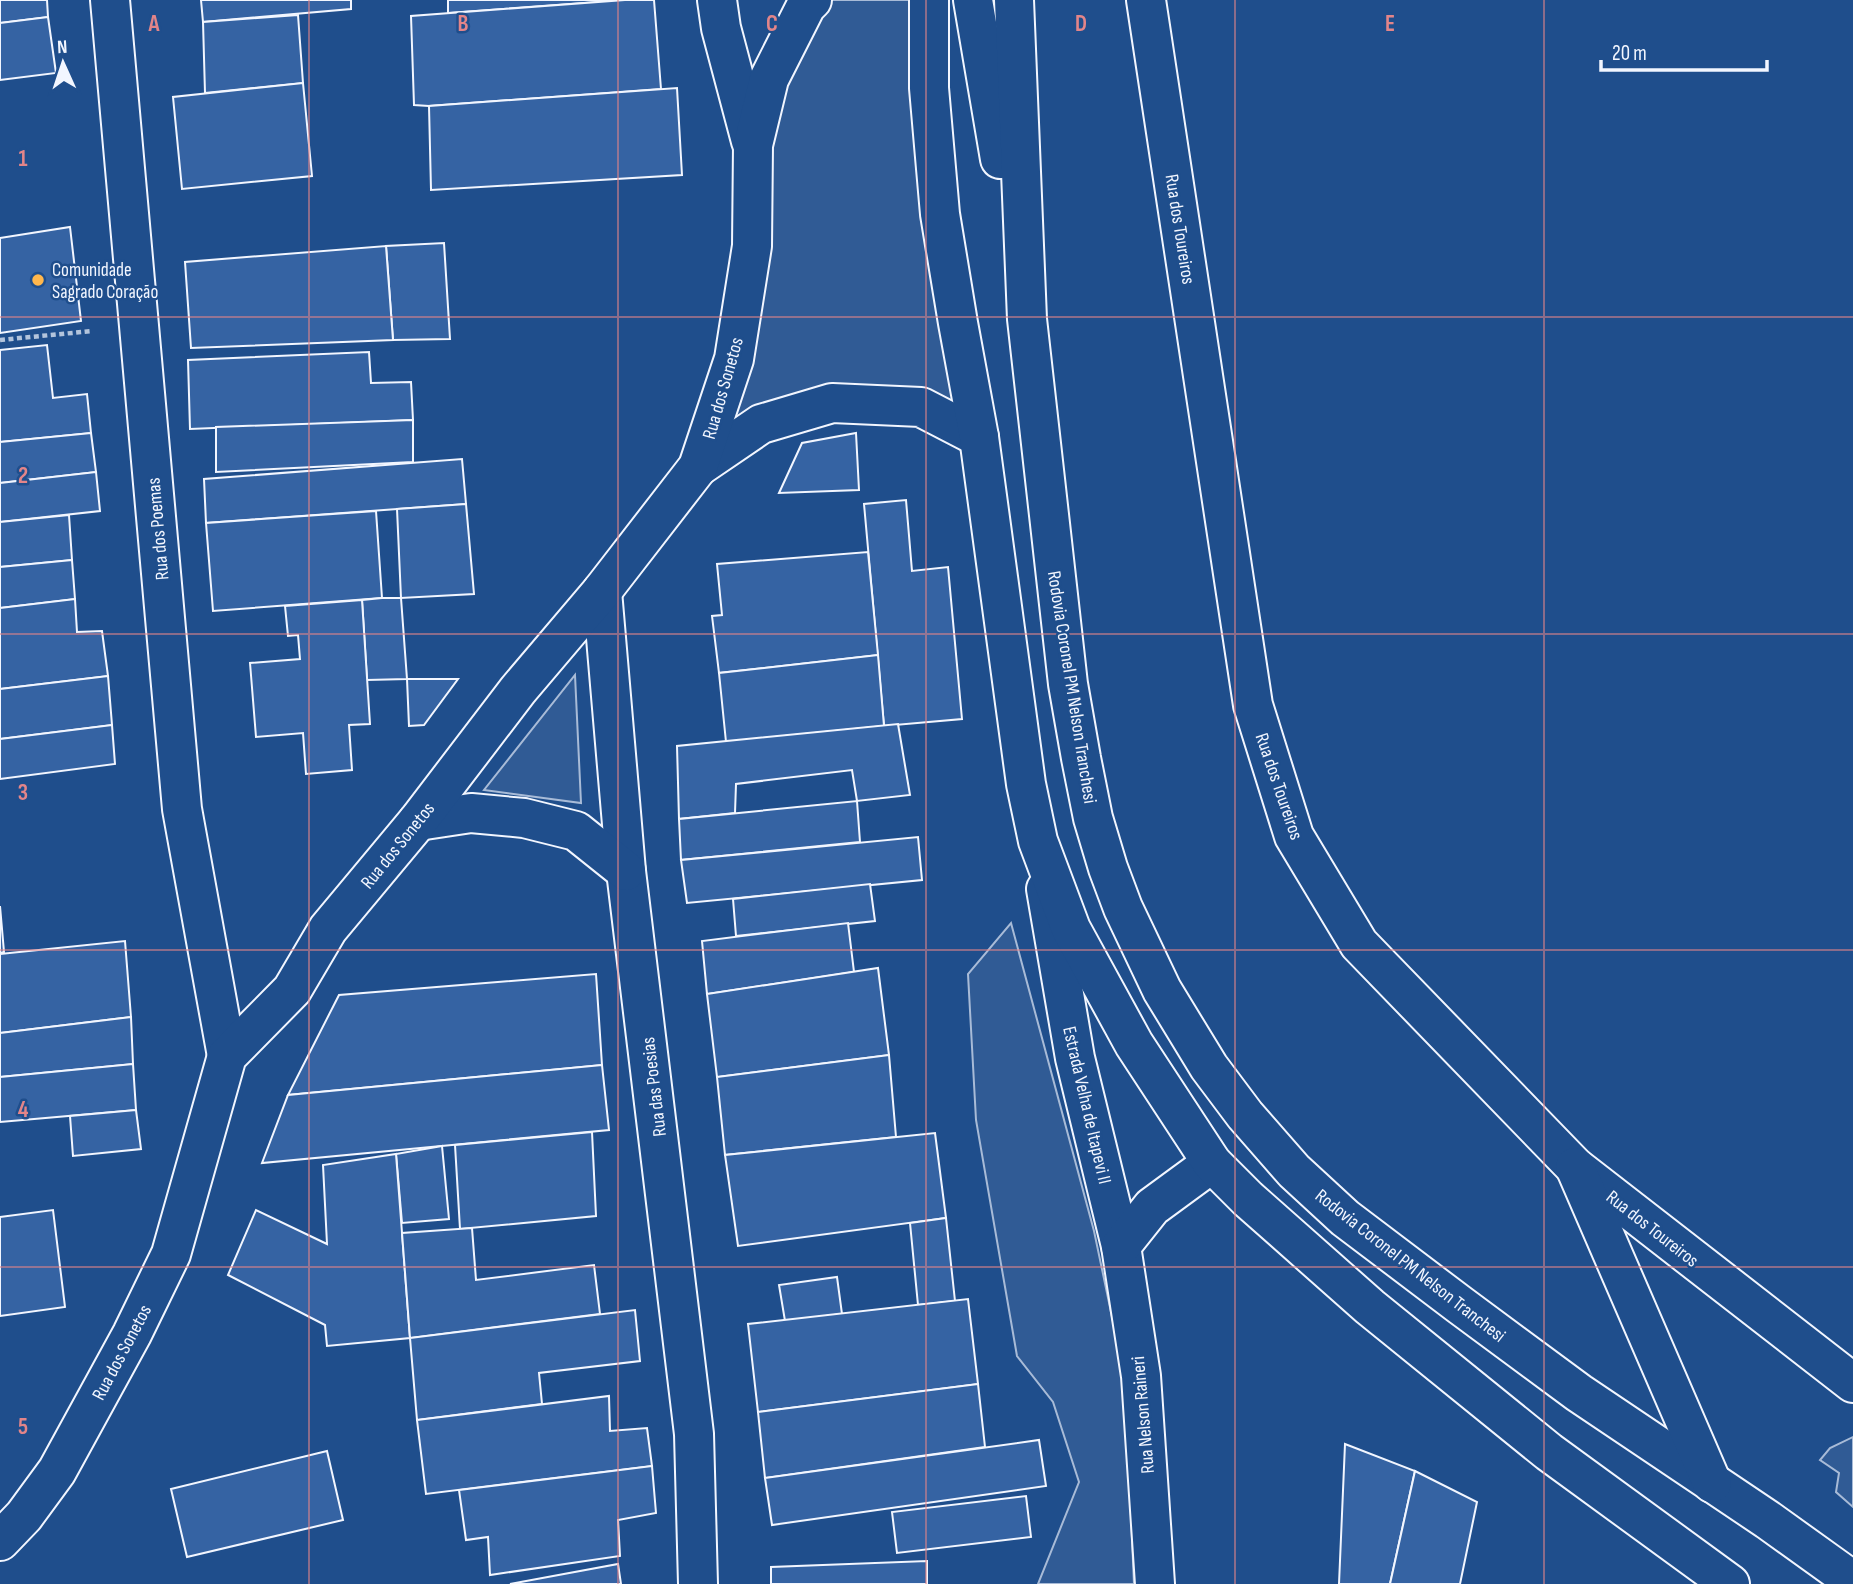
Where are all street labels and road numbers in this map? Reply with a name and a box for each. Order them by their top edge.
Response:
street label: Rua dos Toureiros [1159,173,1200,286]
street label: Rua dos Sonetos [698,335,749,442]
street label: Rua dos Poemas [143,477,174,581]
street label: Rodovia Coronel PM Nelson Tranchesi [1042,569,1101,805]
street label: Rua dos Toureiros [1250,730,1308,843]
street label: Rua dos Sonetos [356,798,440,894]
street label: Estrada Velha de Itapevi II [1057,1024,1116,1186]
street label: Rua das Poesias [637,1036,672,1138]
street label: Rodovia Coronel PM Nelson Tranchesi [1310,1185,1510,1348]
street label: Rua dos Toureiros [1601,1186,1703,1273]
street label: Rua dos Sonetos [88,1301,157,1404]
street label: Rua Nelson Raineri [1127,1355,1160,1475]

